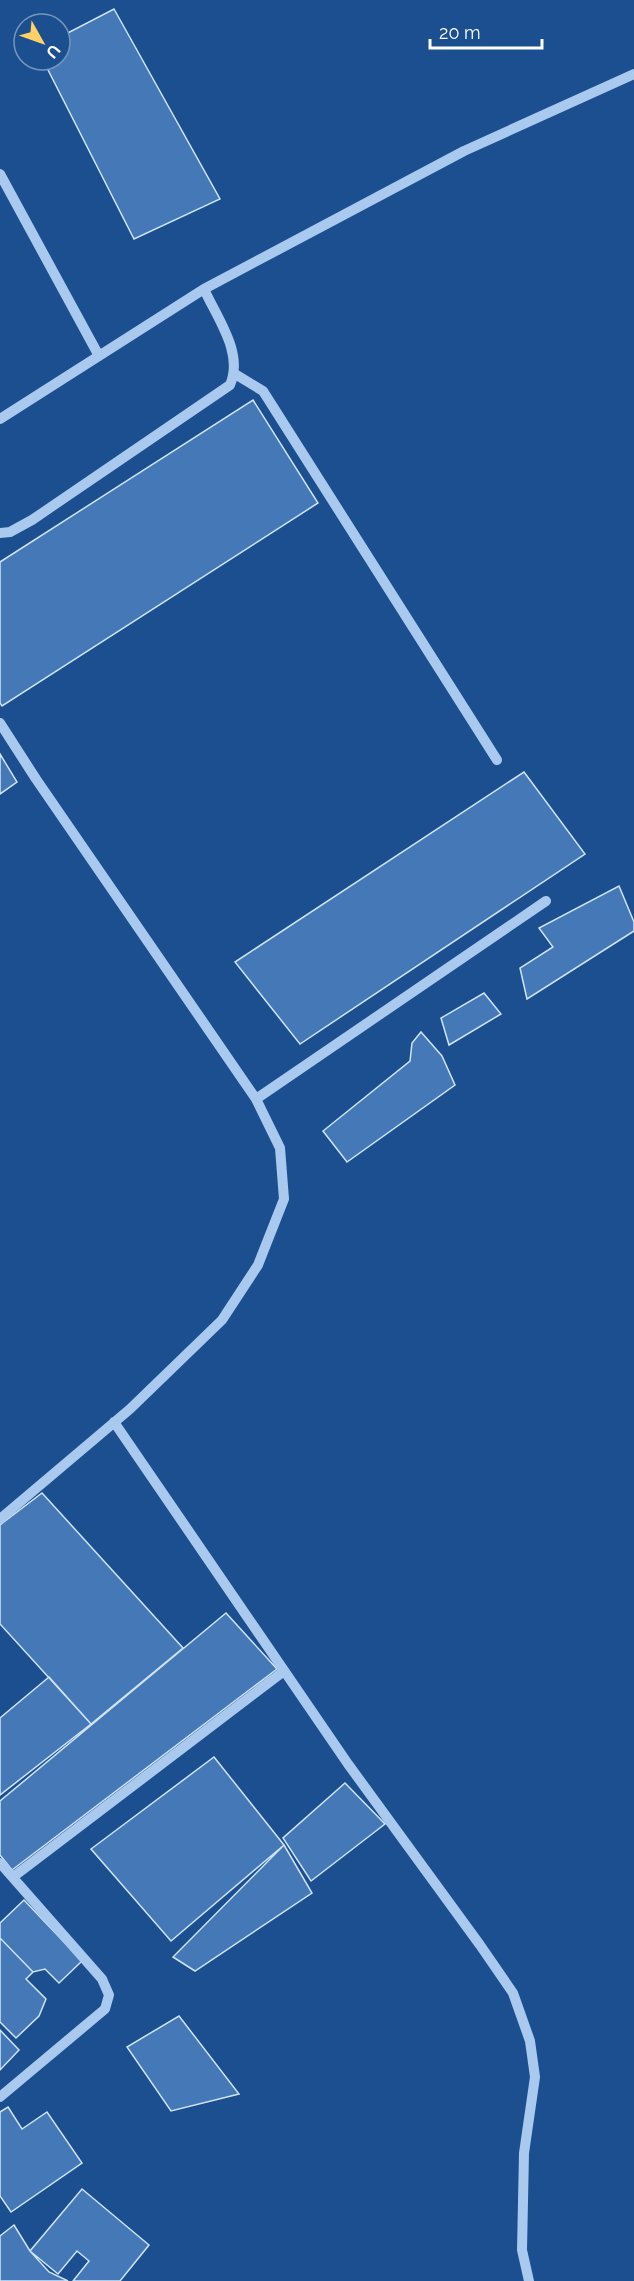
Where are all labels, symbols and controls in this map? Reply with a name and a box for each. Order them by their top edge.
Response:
north arrow [12,12,72,72]
scale bar [430,12,542,50]
text: 20 m [439,22,481,43]
text: U [42,41,64,62]

